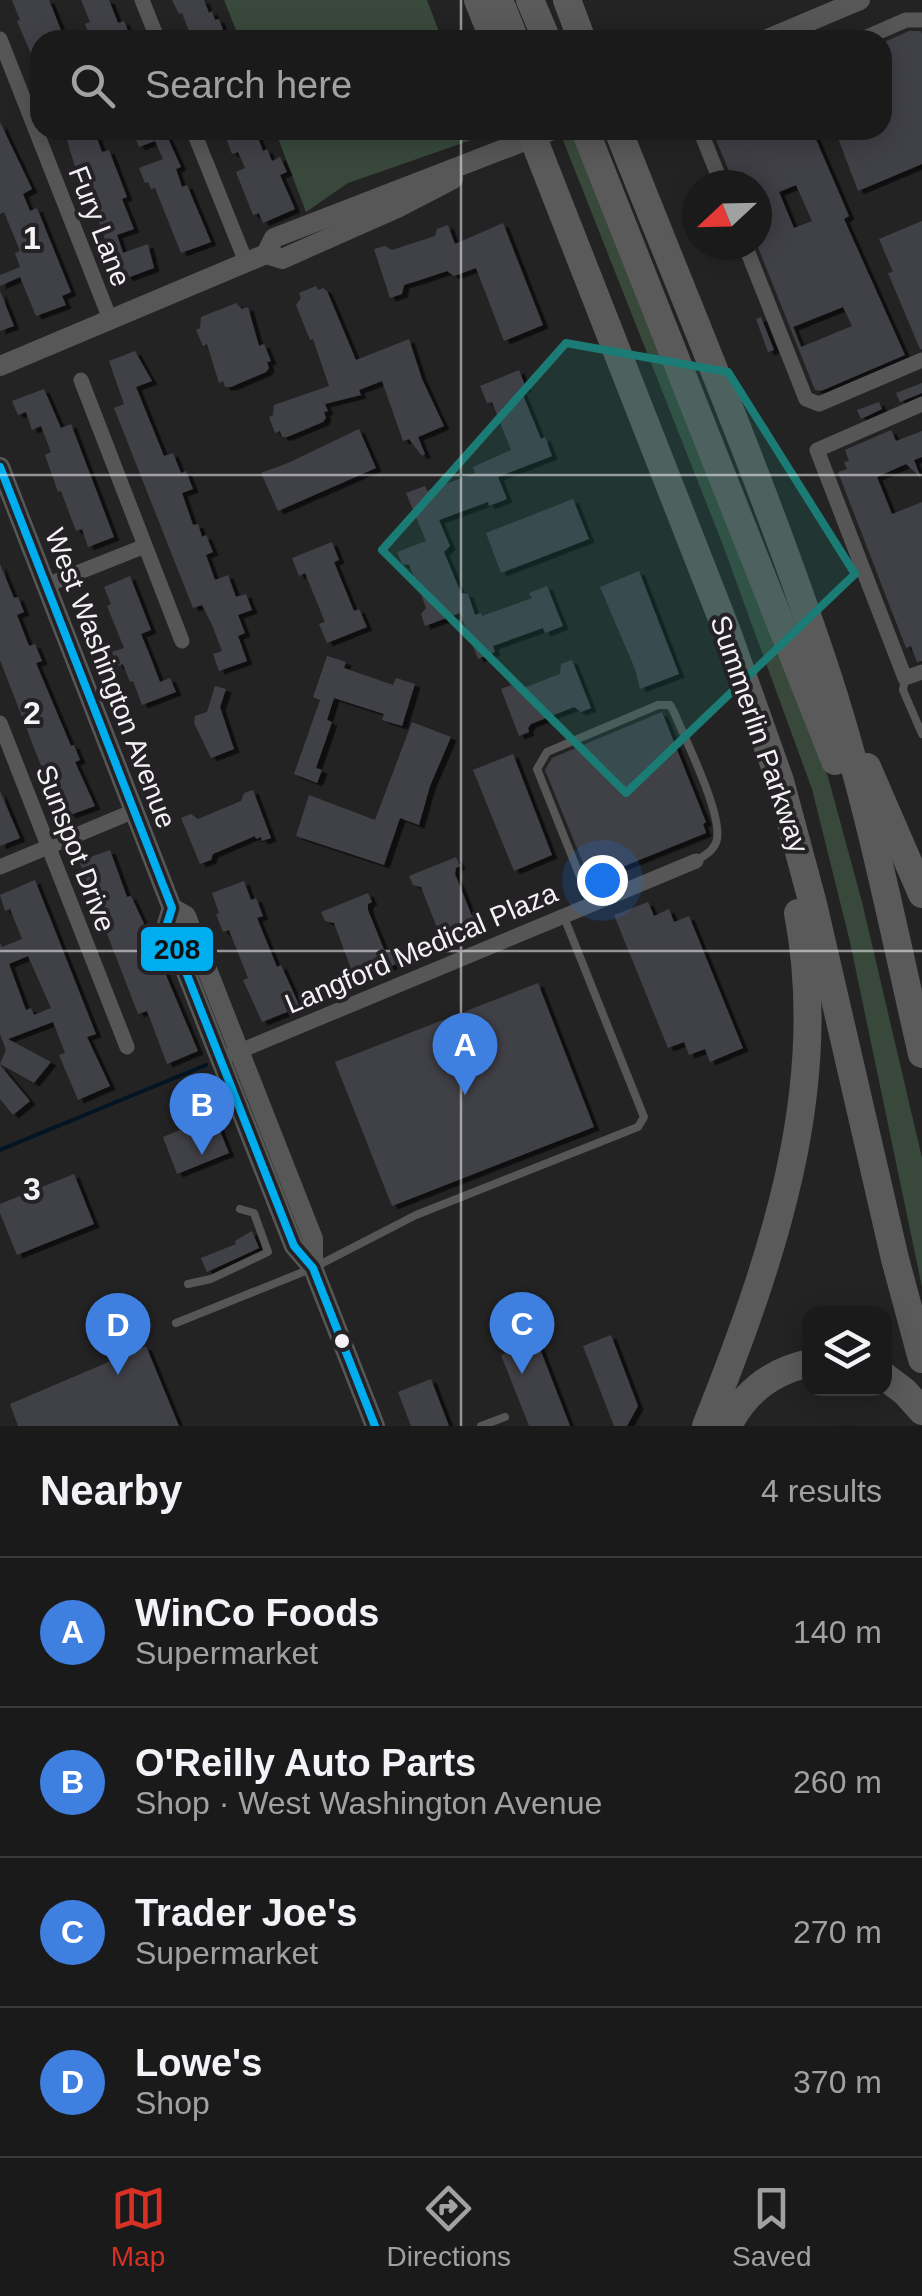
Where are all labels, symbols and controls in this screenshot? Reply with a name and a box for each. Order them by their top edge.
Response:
search box [30,30,892,140]
icon: search [65,58,120,113]
text: Search here [145,64,352,106]
street label: Fury Lane [62,162,137,291]
north arrow [682,170,772,260]
text: 1 [23,220,41,256]
street label: West Washington Avenue [39,524,182,832]
street label: Summerlin Parkway [704,611,815,857]
text: 2 [23,695,41,731]
street label: Sunspot Drive [30,761,122,936]
your location [577,855,628,906]
street label: Langford Medical Plaza [280,877,562,1020]
line badge: 208 [139,925,215,973]
text: 208 [154,934,200,965]
pin: A [432,1012,498,1095]
pin: B [170,1072,234,1155]
text: 3 [23,1171,41,1207]
pin: D [86,1292,150,1375]
pin: C [490,1292,554,1374]
map controls [802,1306,892,1396]
button: layers [802,1306,892,1396]
unlabelled marker [332,1331,352,1351]
text: Nearby [40,1467,182,1514]
text: 4 results [761,1473,882,1509]
text: WinCo Foods [135,1592,380,1634]
text: A [61,1614,84,1650]
text: 140 m [793,1614,882,1650]
text: Supermarket [135,1635,318,1671]
text: O'Reilly Auto Parts [135,1742,476,1784]
text: B [61,1764,84,1800]
text: 260 m [793,1764,882,1800]
text: Shop · West Washington Avenue [135,1785,602,1821]
text: Trader Joe's [135,1892,357,1934]
text: C [61,1914,84,1950]
text: 270 m [793,1914,882,1950]
text: Supermarket [135,1935,318,1971]
text: Lowe's [135,2042,262,2084]
text: D [61,2064,84,2100]
text: 370 m [793,2064,882,2100]
text: Shop [135,2085,210,2121]
tab: Map [111,2181,166,2273]
tab: Directions [387,2181,511,2273]
tab: Saved [732,2181,811,2273]

